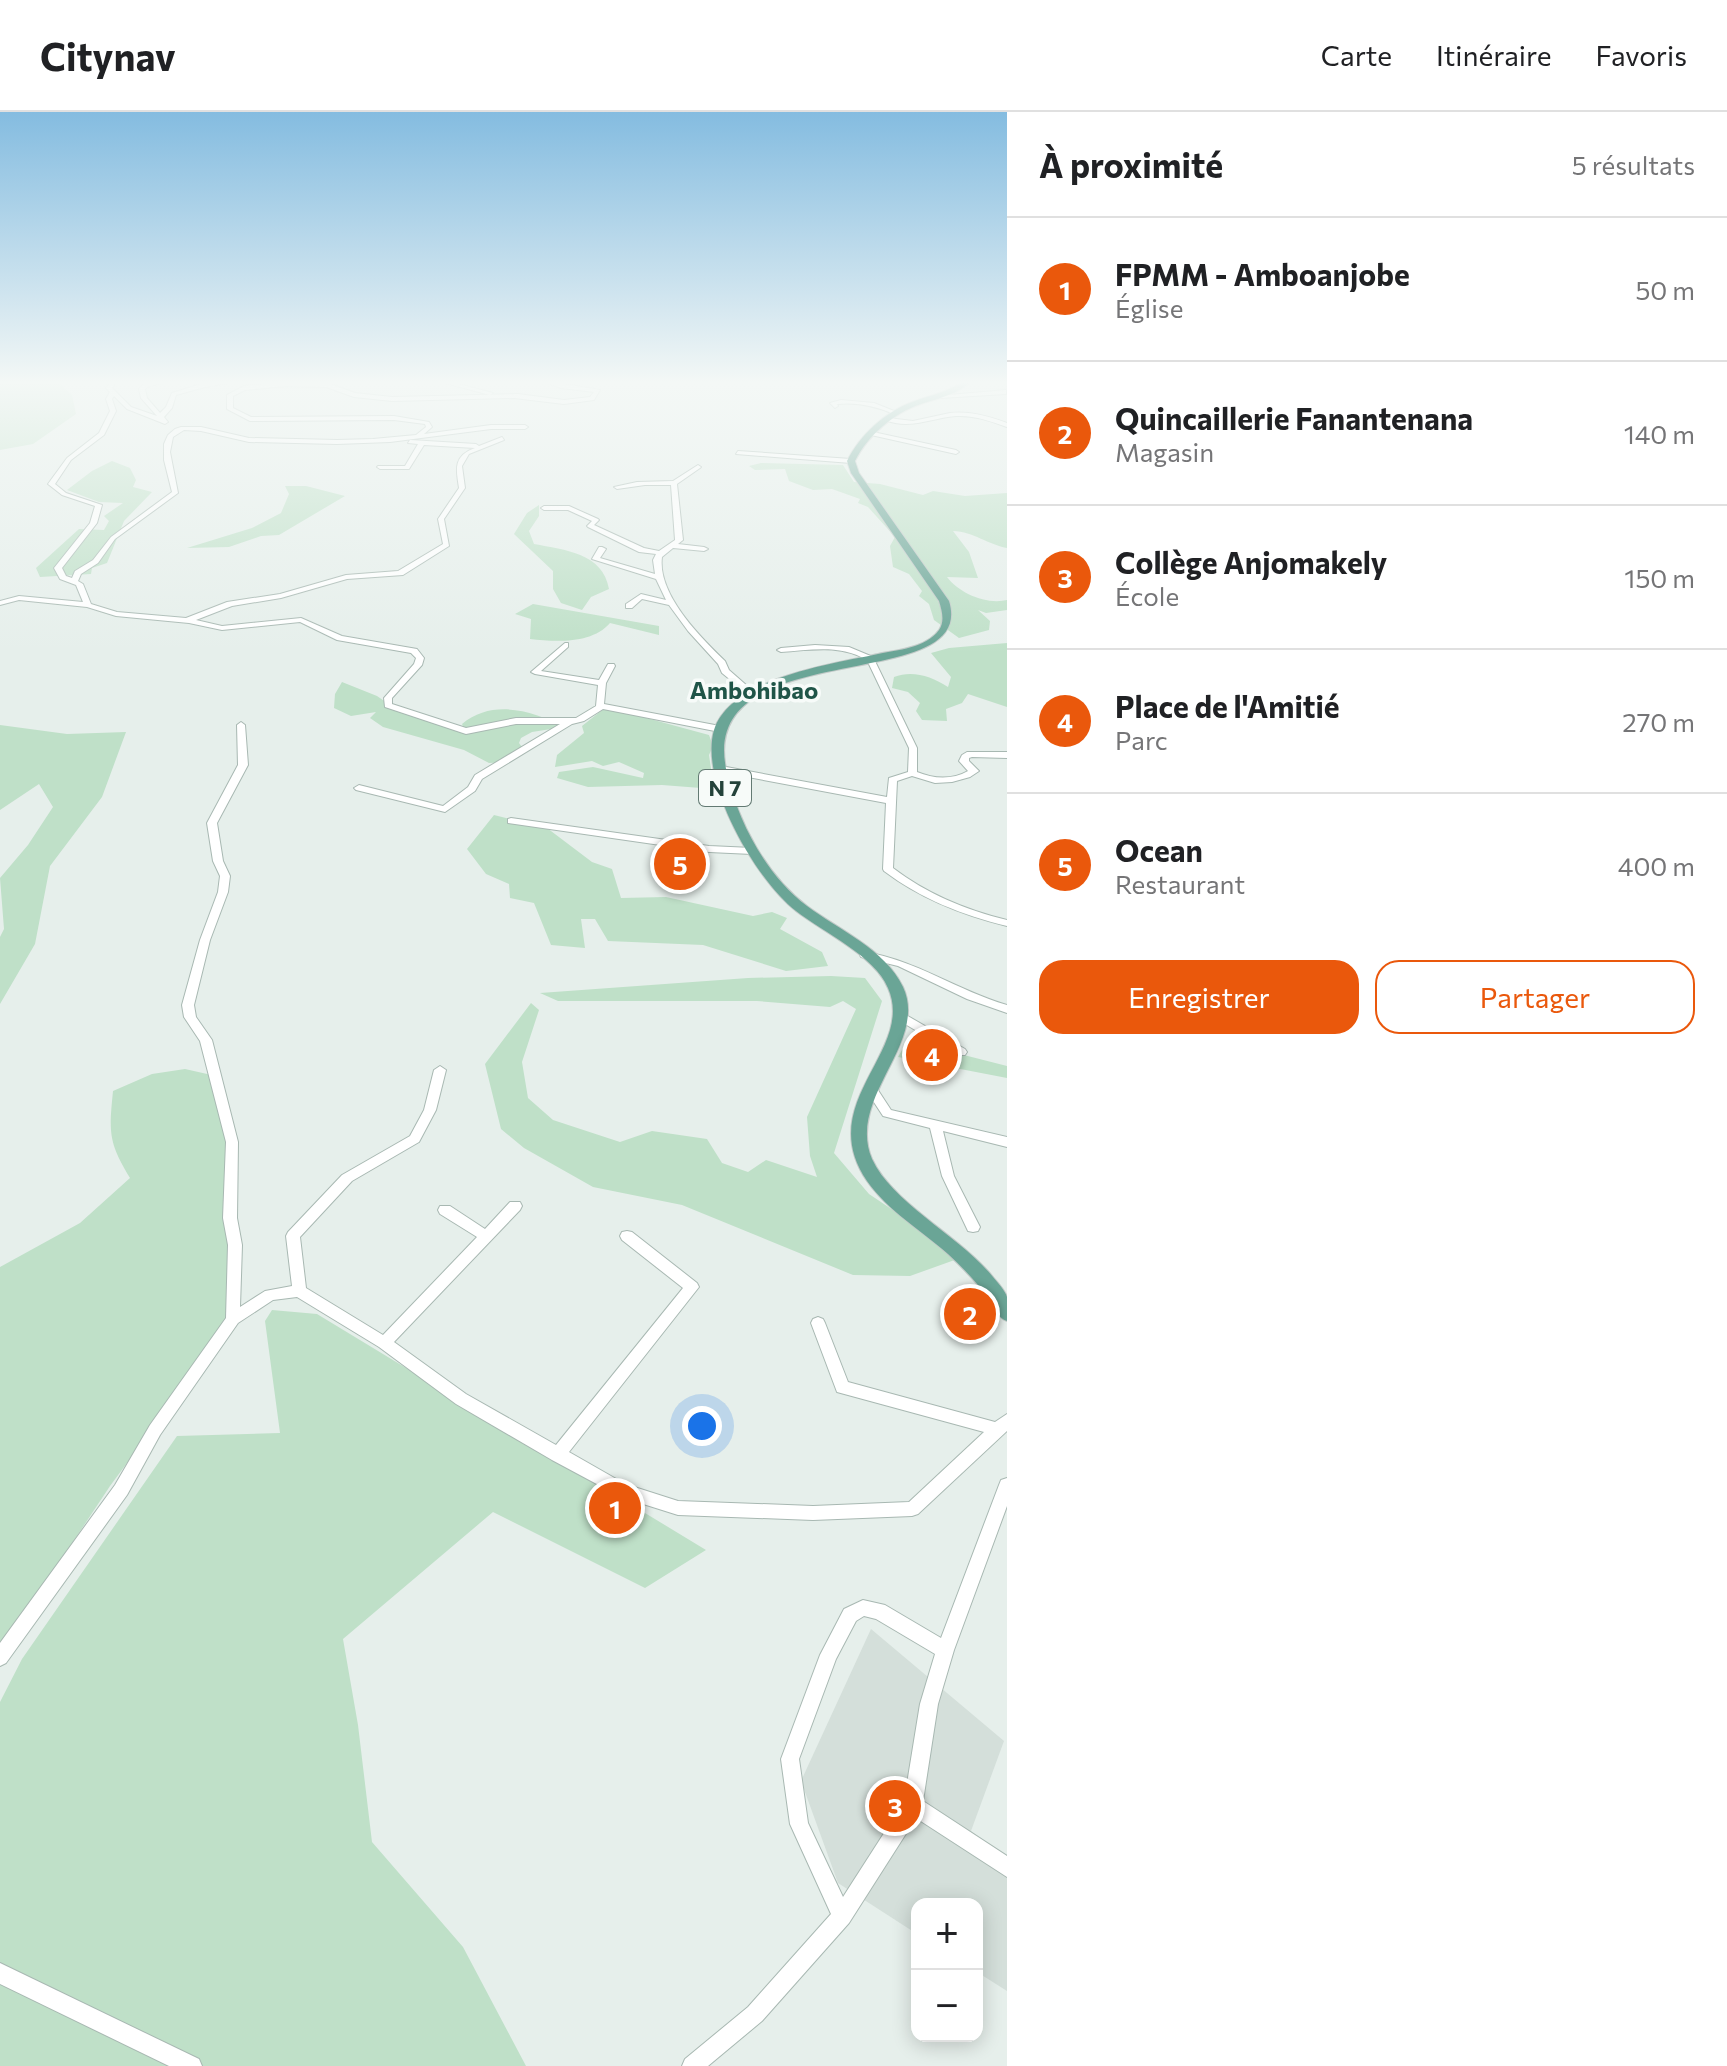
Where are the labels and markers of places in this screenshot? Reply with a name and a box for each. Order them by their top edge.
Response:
pin: 5 [654,834,706,894]
pin: 4 [906,1025,958,1085]
pin: 2 [944,1284,996,1344]
pin: 1 [589,1478,641,1538]
pin: 3 [869,1776,921,1836]

